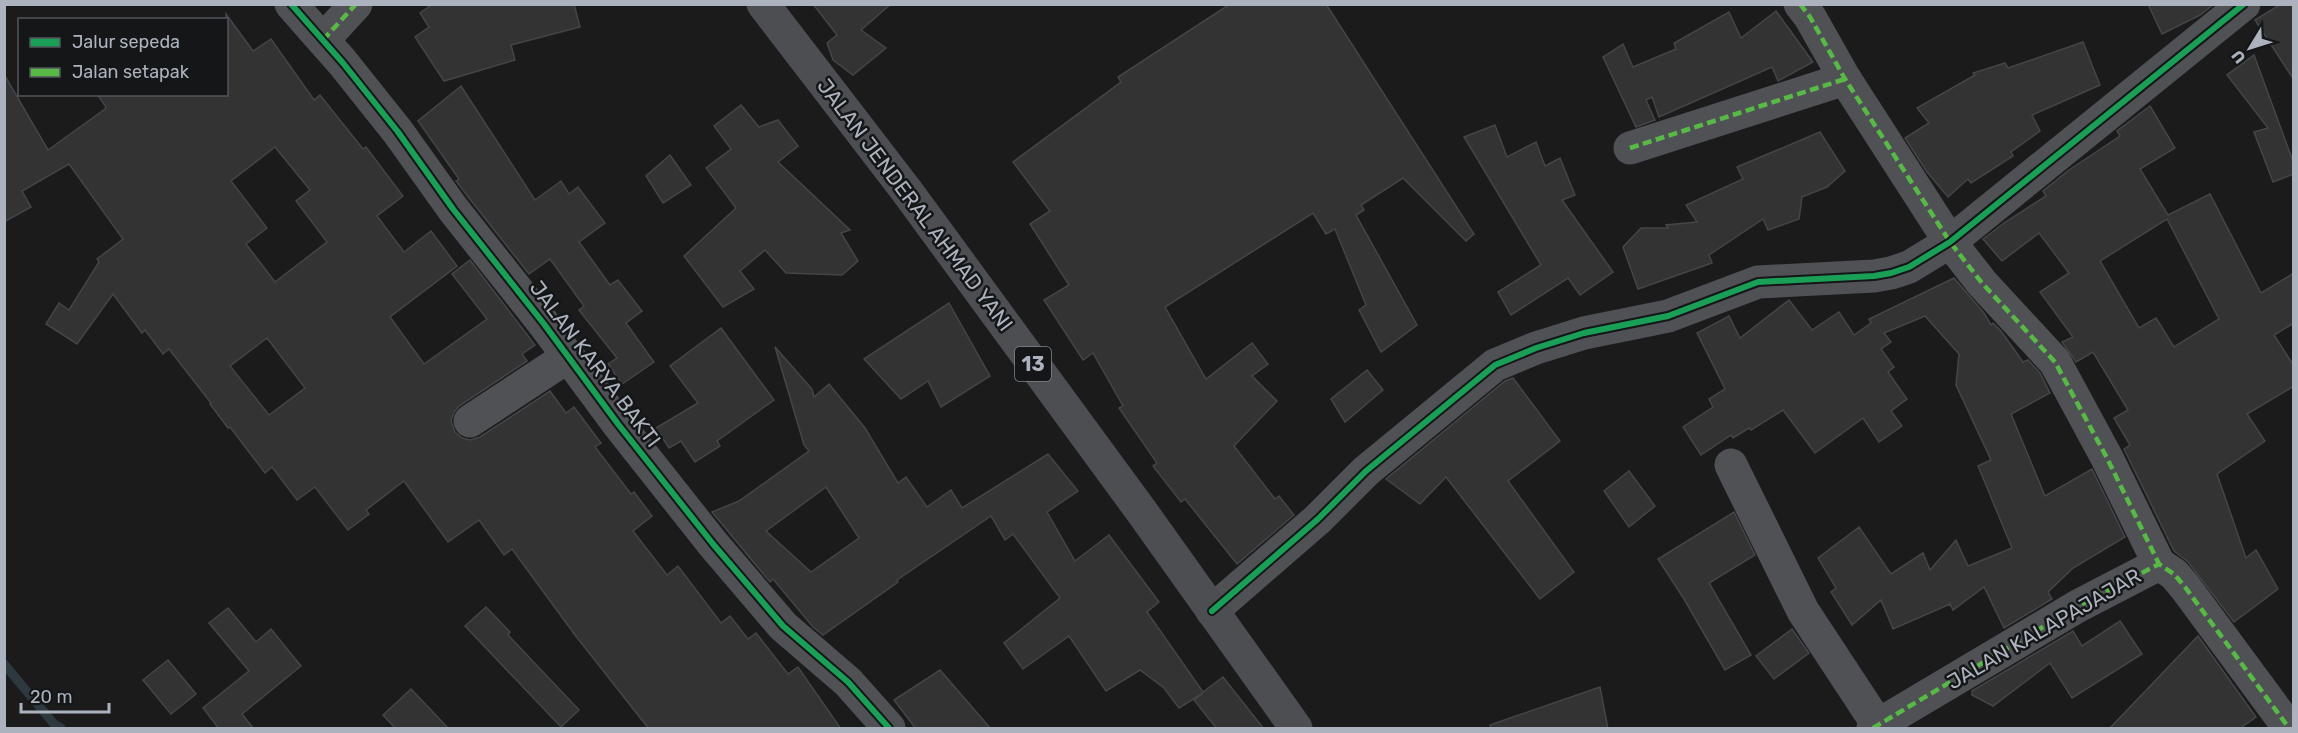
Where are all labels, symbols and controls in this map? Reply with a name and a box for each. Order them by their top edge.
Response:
legend [18,18,228,96]
north arrow [2220,18,2280,78]
text: Jalur sepeda [72,31,180,53]
text: U [2228,47,2250,67]
text: Jalan setapak [72,61,190,83]
street label: JALAN JENDERAL AHMAD YANI [812,74,1019,336]
street label: JALAN KARYA BAKTI [525,276,666,452]
road number: 13 [1015,347,1051,381]
street label: JALAN KALAPAJAJAR [1942,563,2145,694]
scale bar [21,676,110,714]
text: 20 m [30,686,72,708]

